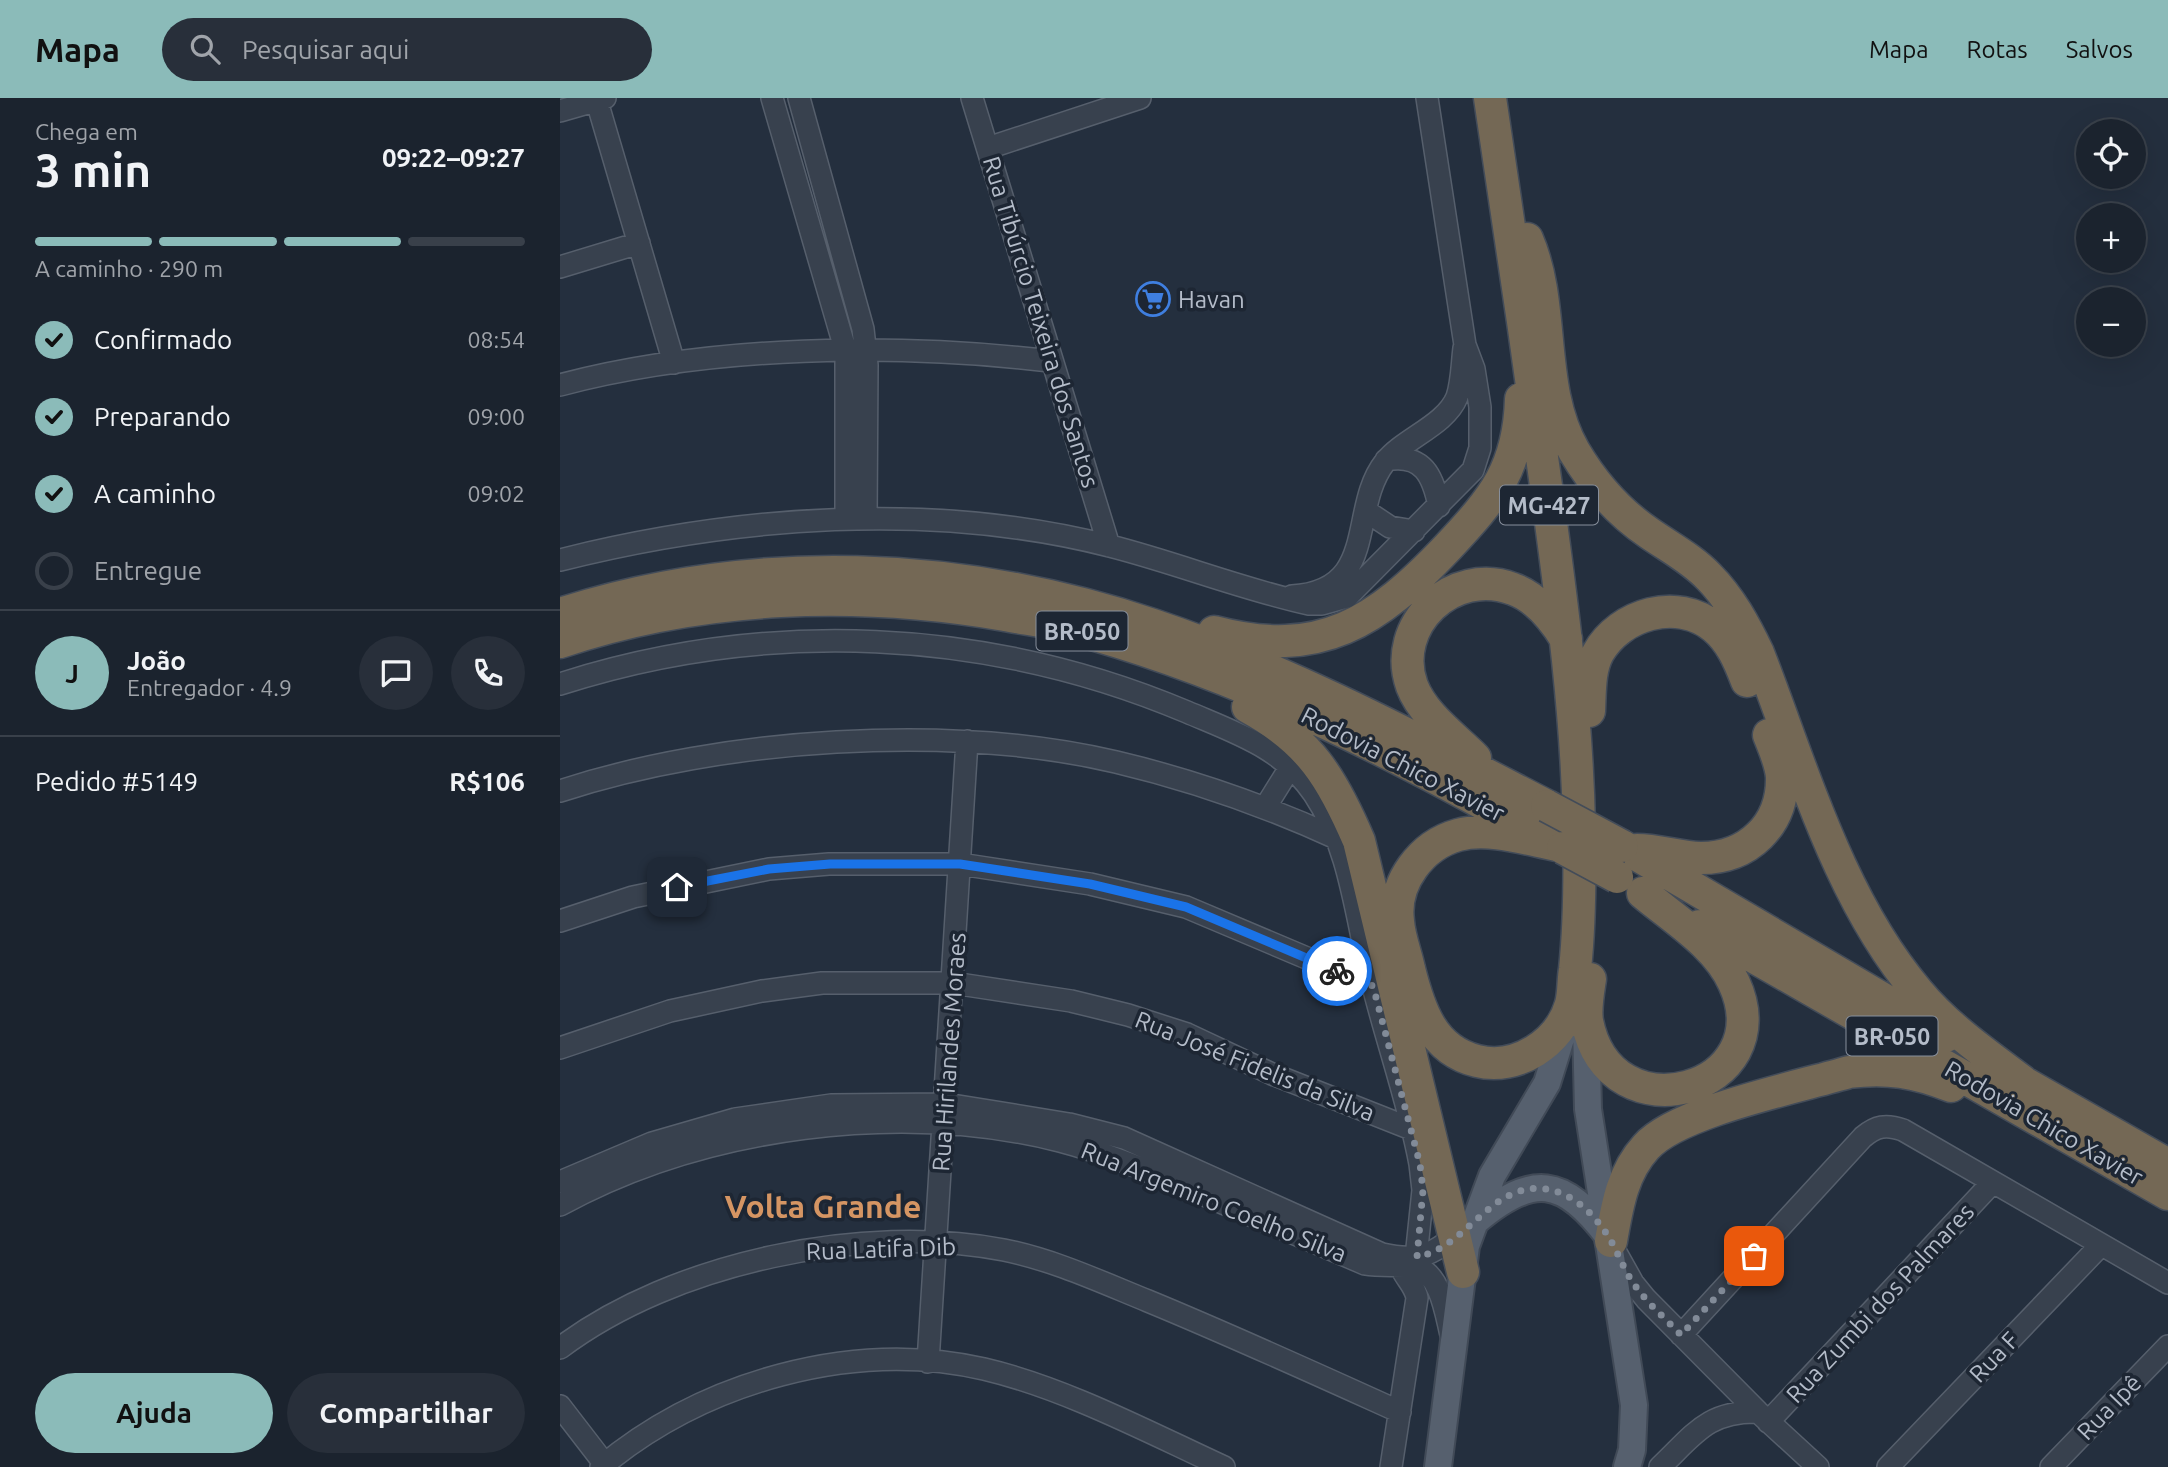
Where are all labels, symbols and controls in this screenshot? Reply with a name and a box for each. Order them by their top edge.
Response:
search box [162,18,652,81]
icon: search [186,30,224,68]
text: Mapa [35,31,120,68]
text: Pesquisar aqui [242,35,409,64]
text: Mapa [1869,36,1929,63]
text: Rotas [1967,36,2028,63]
text: Salvos [2066,36,2133,63]
text: Chega em [35,119,138,144]
map controls [2076,119,2146,357]
button: locate [2076,119,2146,189]
text: 09:22–09:27 [382,143,525,172]
text: 3 min [35,144,151,196]
street label: Rua Tibúrcio Teixeira dos Santos [978,153,1104,491]
button: + [2076,203,2146,273]
text: A caminho · 290 m [35,256,223,281]
supermarket icon: Havan [1134,280,1172,318]
place label: Havan [1178,286,1245,313]
button: − [2076,287,2146,357]
icon: check [35,321,73,359]
text: Confirmado [94,325,232,354]
text: 08:54 [467,327,525,352]
icon: check [35,398,73,436]
text: Preparando [94,402,231,431]
text: 09:00 [467,404,525,429]
icon: check [35,475,73,513]
text: A caminho [94,479,216,508]
text: 09:02 [467,481,525,506]
road number: MG-427 [1500,486,1598,524]
text: Entregue [94,556,202,585]
road number: BR-050 [1036,611,1128,650]
button: chat [359,636,433,710]
button: phone [451,636,525,710]
text: João [127,646,186,675]
text: J [65,659,79,688]
text: Entregador · 4.9 [127,675,292,700]
street label: Rodovia Chico Xavier [1297,701,1509,827]
text: Pedido #5149 [35,767,198,796]
text: R$106 [449,767,525,796]
pin [647,857,707,917]
icon: home [658,868,696,906]
street label: Rua Hirilandes Moraes [927,932,971,1172]
courier [1302,936,1372,1006]
icon: bike [1318,952,1356,990]
street label: Rua José Fidelis da Silva [1131,1006,1379,1126]
road number: BR-050 [1846,1016,1938,1056]
street label: Rodovia Chico Xavier [1940,1055,2148,1191]
street label: Rua Argemiro Coelho Silva [1077,1136,1351,1268]
district label: Volta Grande [725,1188,921,1224]
street label: Rua Zumbi dos Palmares [1781,1198,1979,1408]
pin [1724,1226,1784,1286]
street label: Rua Latifa Dib [806,1233,956,1265]
icon: bag [1735,1237,1773,1275]
street label: Rua F [1964,1326,2024,1388]
street label: Rua Ipê [2072,1369,2146,1445]
button: Ajuda [35,1373,273,1453]
button: Compartilhar [287,1373,525,1453]

